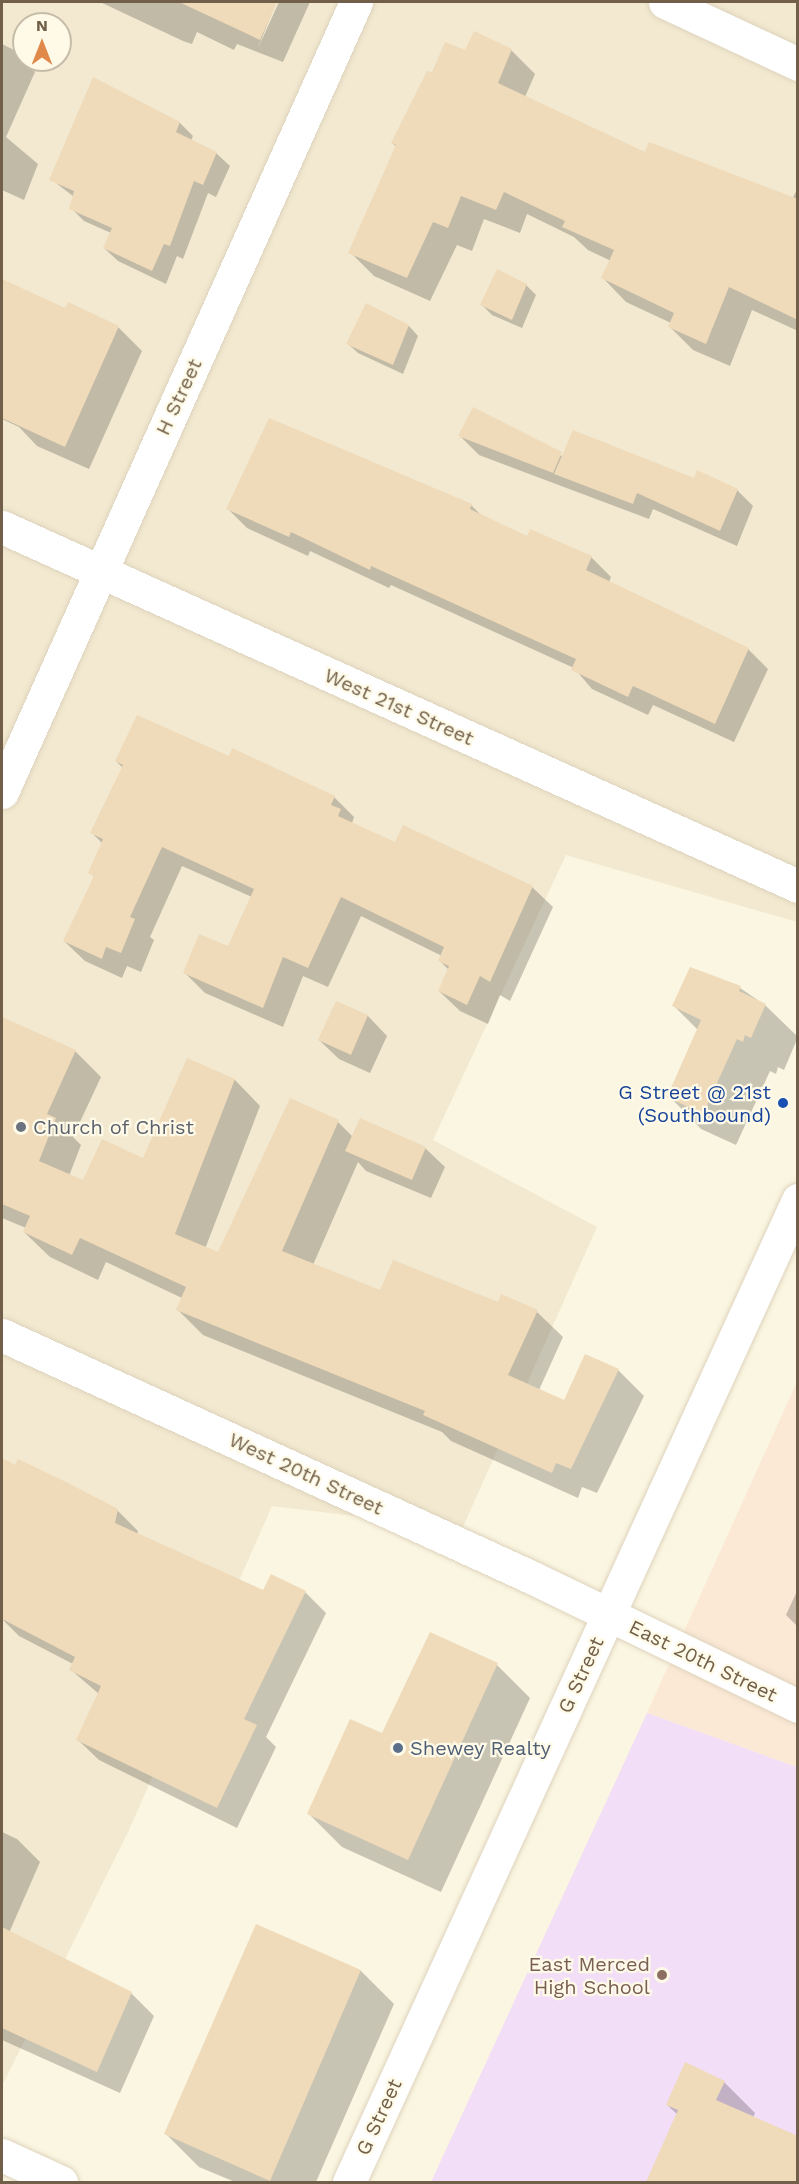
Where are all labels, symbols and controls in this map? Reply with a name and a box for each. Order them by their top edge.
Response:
north arrow [12,12,72,72]
text: N [36,16,48,35]
street label: H Street [151,355,207,439]
street label: West 21st Street [320,663,478,751]
place label: G Street @ 21st (Southbound) [618,1080,771,1127]
marker: G Street @ 21st (Southbound) [776,1096,790,1110]
place label: Church of Christ [33,1115,195,1139]
marker: Church of Christ [14,1120,28,1134]
street label: West 20th Street [225,1428,387,1520]
street label: East 20th Street [625,1615,781,1707]
street label: G Street [553,1633,609,1717]
place label: Shewey Realty [410,1736,551,1760]
marker: Shewey Realty [391,1741,405,1755]
place label: East Merced High School [529,1952,650,1999]
marker: East Merced High School [655,1968,669,1982]
street label: G Street [351,2075,407,2159]

